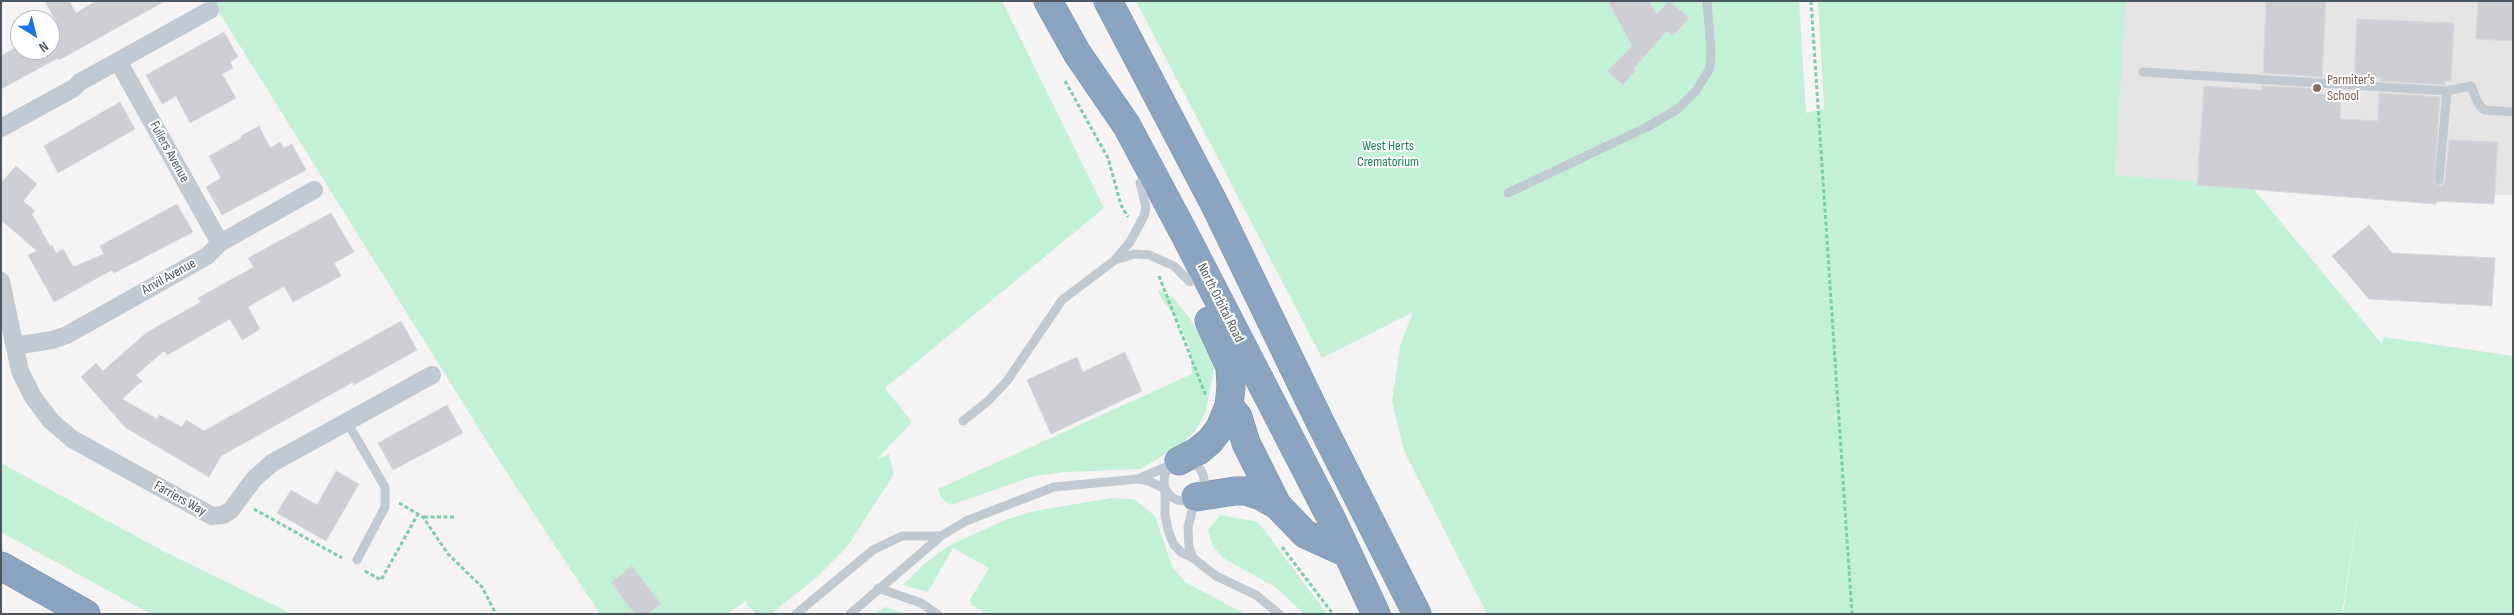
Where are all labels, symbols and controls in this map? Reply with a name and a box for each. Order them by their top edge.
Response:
north arrow [10,10,60,60]
text: N [36,38,52,56]
place label: Parmiter's School [2327,72,2375,104]
marker: Parmiter's School [2311,82,2323,94]
street label: Fullers Avenue [145,119,193,185]
park label: West Herts Crematorium [1357,138,1419,170]
street label: Anvil Avenue [139,255,199,299]
street label: North Orbital Road [1193,261,1247,345]
street label: Farriers Way [151,478,209,520]

